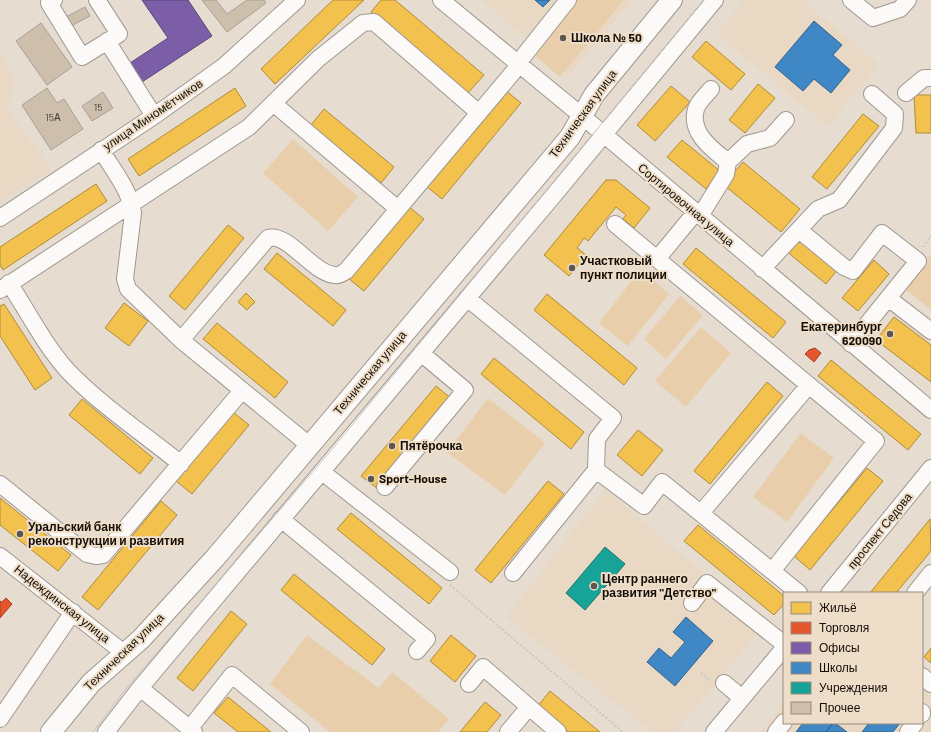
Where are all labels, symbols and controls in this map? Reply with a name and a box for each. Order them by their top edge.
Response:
place label: Школа № 50 [571,30,642,44]
marker: Школа № 50 [558,33,568,43]
street label: Техническая улица [546,66,620,161]
street label: улица Миномётчиков [100,76,205,154]
house number: 15 [94,101,102,113]
house number: 15А [45,111,61,123]
street label: Сортировочная улица [635,160,738,250]
place label: Участковый пункт полиции [580,253,667,282]
marker: Участковый пункт полиции [567,263,577,273]
place label: Екатеринбург 620090 [801,319,882,347]
street label: Техническая улица [330,327,409,418]
marker: Екатеринбург 620090 [885,329,895,339]
place label: Пятёрочка [400,438,463,453]
marker: Пятёрочка [387,441,397,451]
place label: Sport-House [379,471,447,485]
marker: Sport-House [366,474,376,484]
street label: проспект Седова [844,489,915,572]
place label: Уральский банк реконструкции и развития [28,519,184,548]
marker: Уральский банк реконструкции и развития [15,529,25,539]
street label: Надеждинская улица [11,562,113,646]
place label: Центр раннего развития "Детство" [602,571,717,600]
marker: Центр раннего развития "Детство" [589,581,599,591]
legend [783,592,923,724]
text: Жильё [819,600,857,614]
street label: Техническая улица [81,609,167,694]
text: Торговля [819,620,869,635]
text: Офисы [819,640,860,655]
text: Школы [819,660,857,674]
text: Учреждения [819,680,888,695]
text: Прочее [819,700,861,715]

